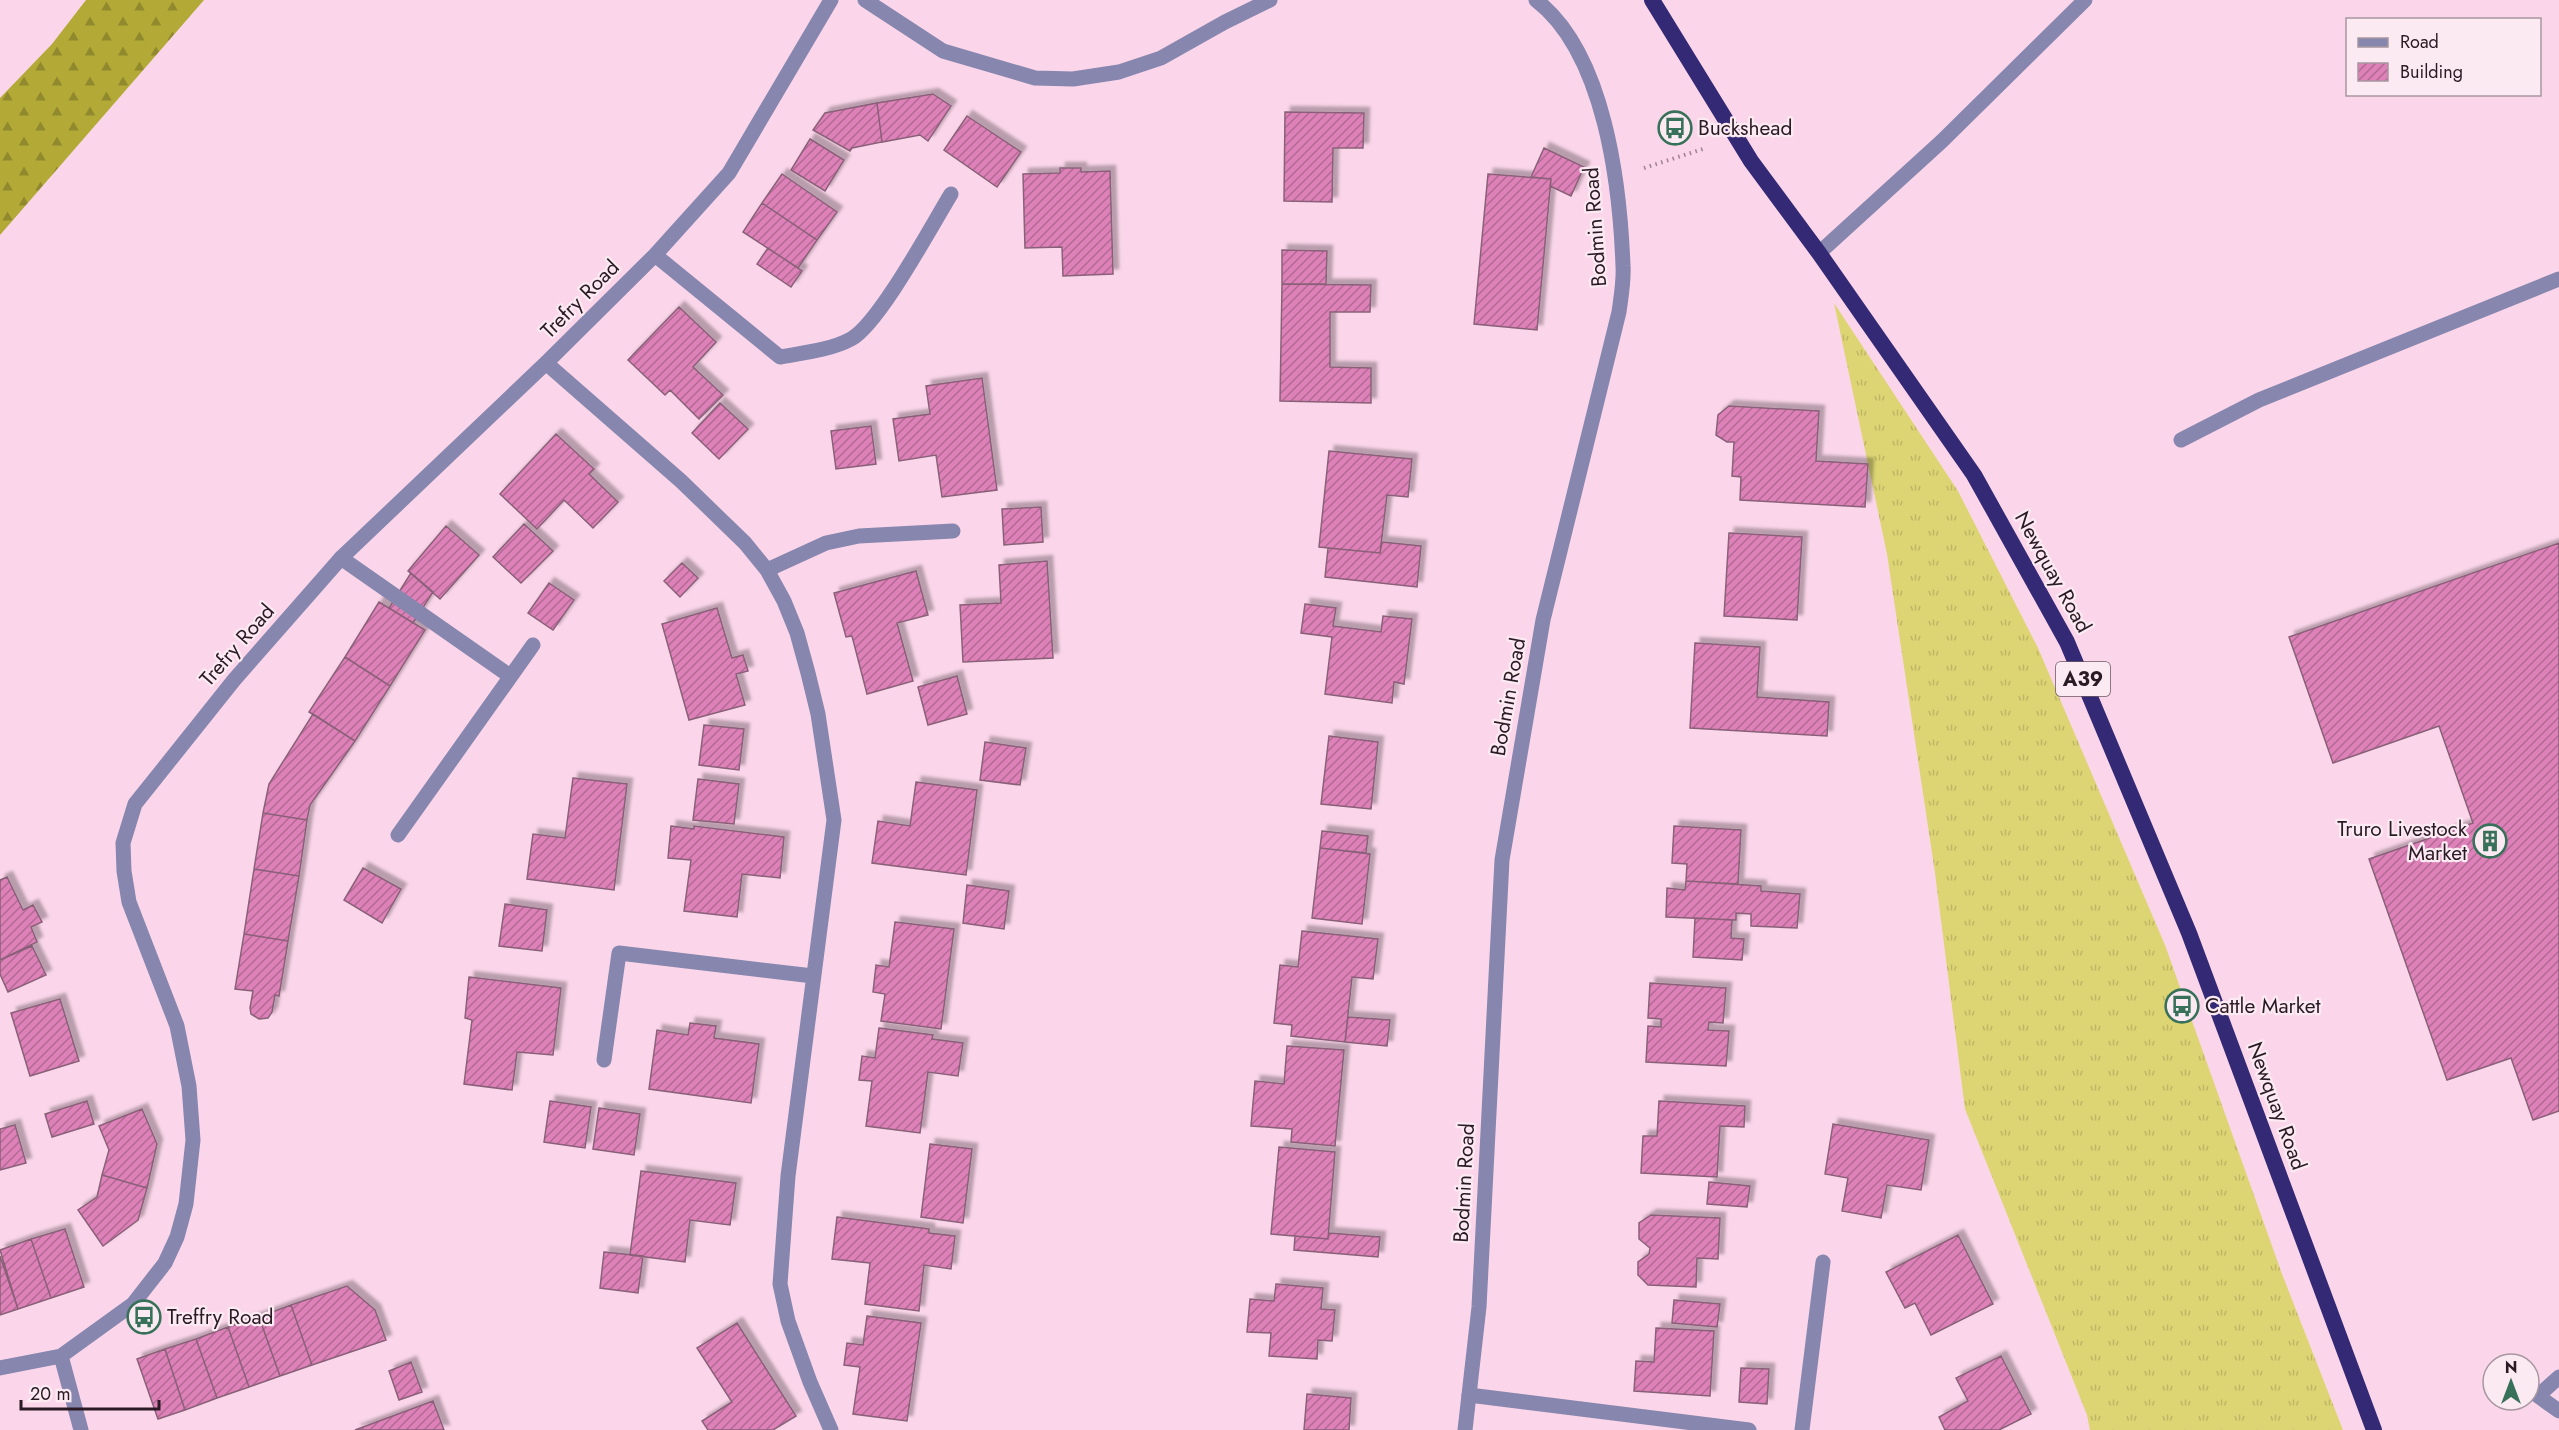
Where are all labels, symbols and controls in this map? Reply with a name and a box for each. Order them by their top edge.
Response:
legend [2346,18,2541,96]
text: Road [2400,29,2439,55]
text: Building [2400,59,2463,85]
bus stop icon: Buckshead [1657,110,1693,146]
place label: Buckshead [1698,113,1792,143]
street label: Bodmin Road [1576,166,1614,288]
street label: Trefry Road [534,253,626,345]
street label: Newquay Road [2007,506,2099,638]
street label: Trefry Road [193,597,281,693]
street label: Bodmin Road [1483,635,1533,759]
road number: A39 [2056,662,2110,696]
place label: Truro Livestock Market [2337,814,2468,868]
building icon: Truro Livestock Market [2472,823,2508,859]
bus stop icon: Cattle Market [2164,988,2200,1024]
place label: Cattle Market [2205,991,2321,1021]
street label: Newquay Road [2240,1038,2314,1174]
street label: Bodmin Road [1446,1122,1482,1244]
bus stop icon: Treffry Road [126,1299,162,1335]
place label: Treffry Road [167,1302,273,1332]
north arrow [2481,1352,2541,1412]
text: N [2505,1356,2517,1379]
scale bar [21,1373,159,1411]
text: 20 m [30,1381,70,1407]

